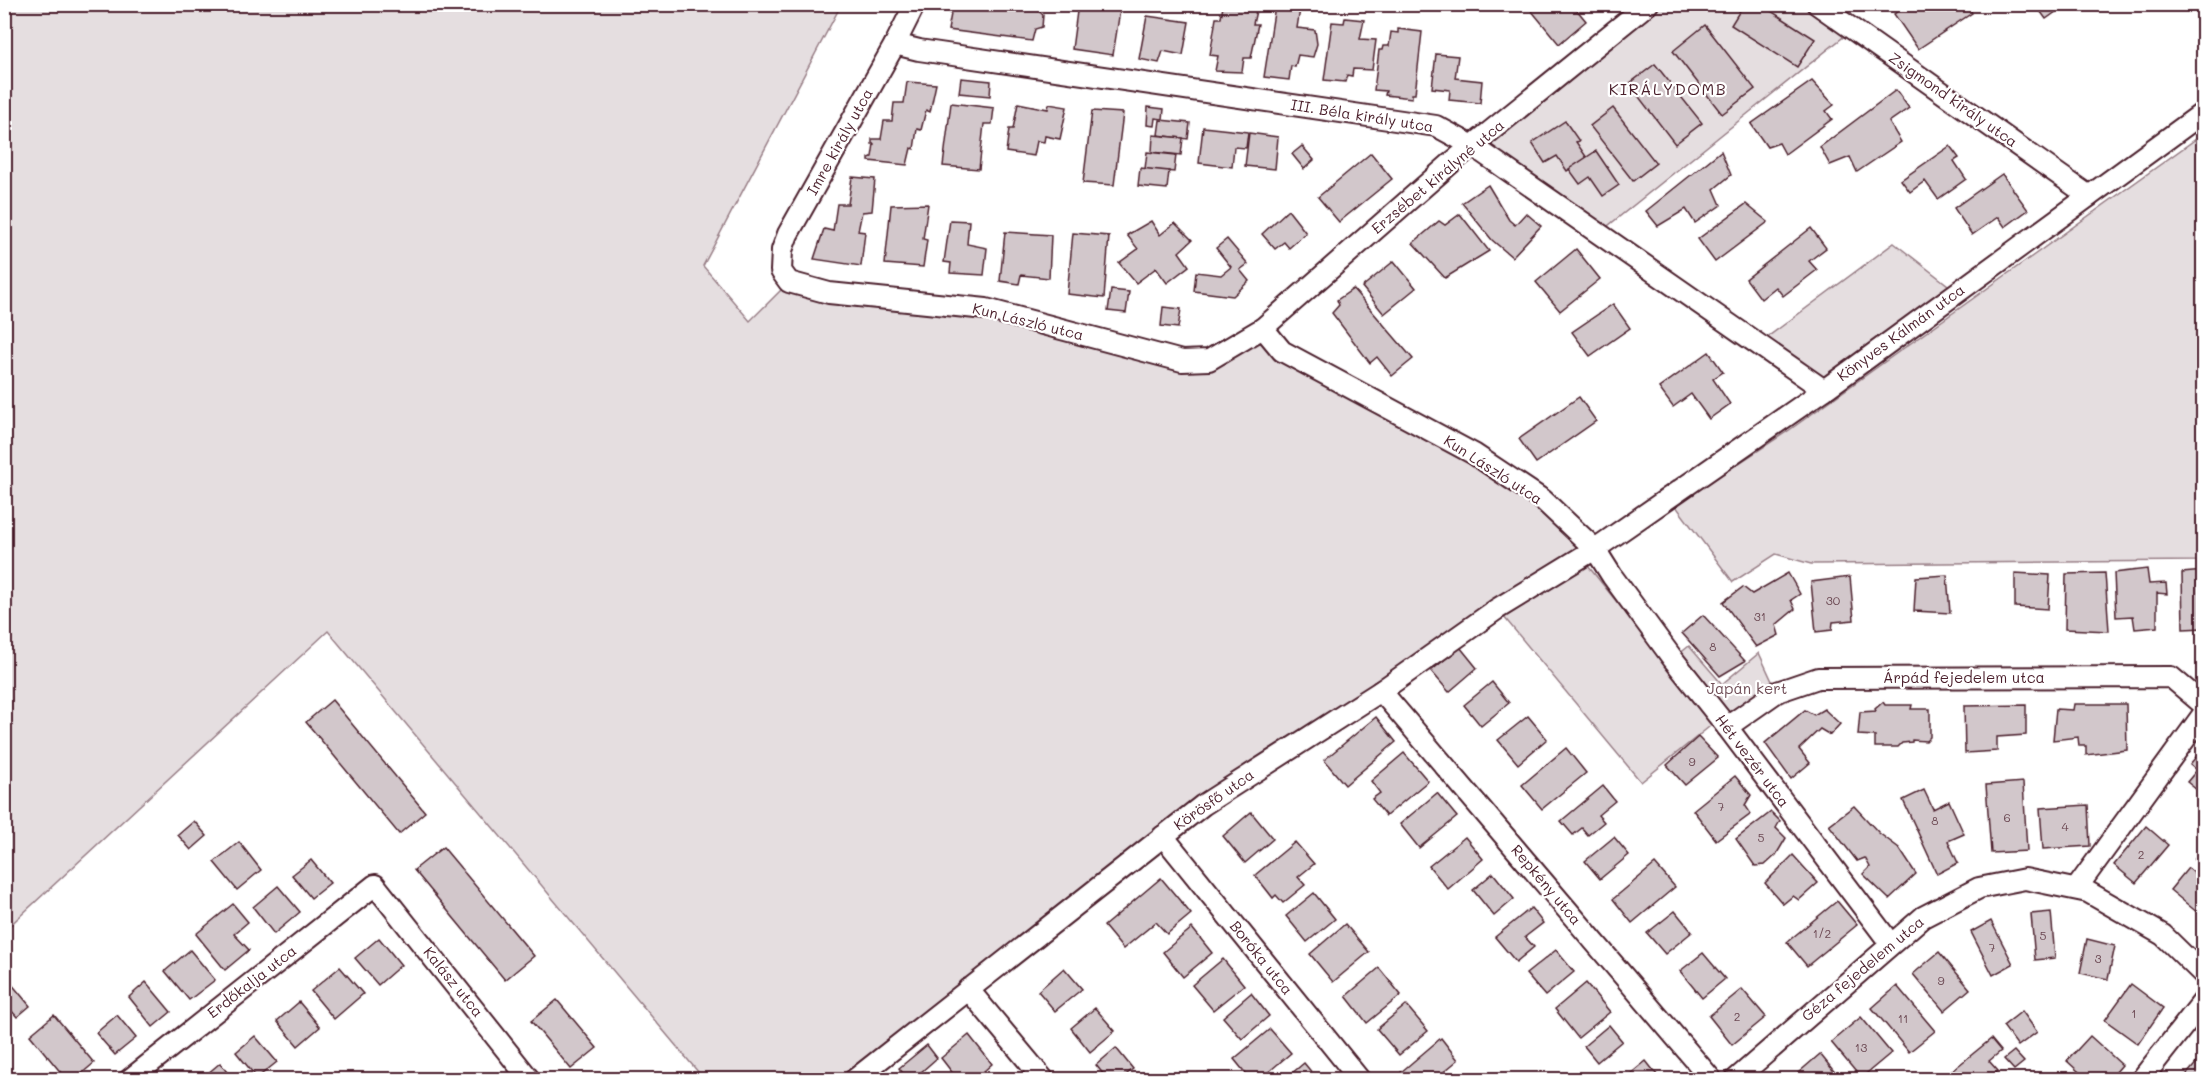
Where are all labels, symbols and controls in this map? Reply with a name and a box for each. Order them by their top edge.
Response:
street label: Zsigmond király utca [1885,47,2022,151]
district label: KIRÁLYDOMB [1609,78,1727,99]
street label: Imre király utca [802,85,877,198]
street label: III. Béla király utca [1289,94,1435,136]
street label: Erzsébet királyné utca [1367,115,1508,238]
street label: Könyves Kálmán utca [1833,279,1968,385]
street label: Kun László utca [971,298,1086,344]
street label: Kun László utca [1440,430,1547,509]
house number: 30 [1826,592,1841,608]
house number: 31 [1754,608,1766,624]
house number: 8 [1709,638,1717,654]
street label: Árpád fejedelem utca [1883,667,2045,687]
park label: Japán kert [1707,678,1787,698]
street label: Hét vezér utca [1711,710,1794,811]
house number: 9 [1688,753,1696,769]
street label: Körösfő utca [1169,764,1258,834]
house number: 7 [1718,798,1725,814]
house number: 6 [2003,809,2011,825]
house number: 8 [1931,812,1939,828]
house number: 4 [2061,818,2069,834]
house number: 5 [1758,829,1765,845]
street label: Repkény utca [1507,840,1586,929]
house number: 2 [2138,846,2144,862]
street label: Géza fejedelem utca [1797,911,1928,1025]
street label: Boróka utca [1226,916,1298,999]
house number: 1/2 [1813,925,1831,941]
house number: 5 [2040,927,2047,943]
house number: 7 [1989,939,1996,955]
street label: Erdőkalja utca [203,940,300,1022]
street label: Kalász utca [419,942,488,1021]
house number: 3 [2094,950,2102,966]
house number: 9 [1937,972,1945,988]
house number: 1 [2131,1005,2137,1021]
house number: 2 [1734,1008,1740,1024]
house number: 11 [1898,1010,1908,1026]
house number: 13 [1855,1039,1867,1055]

